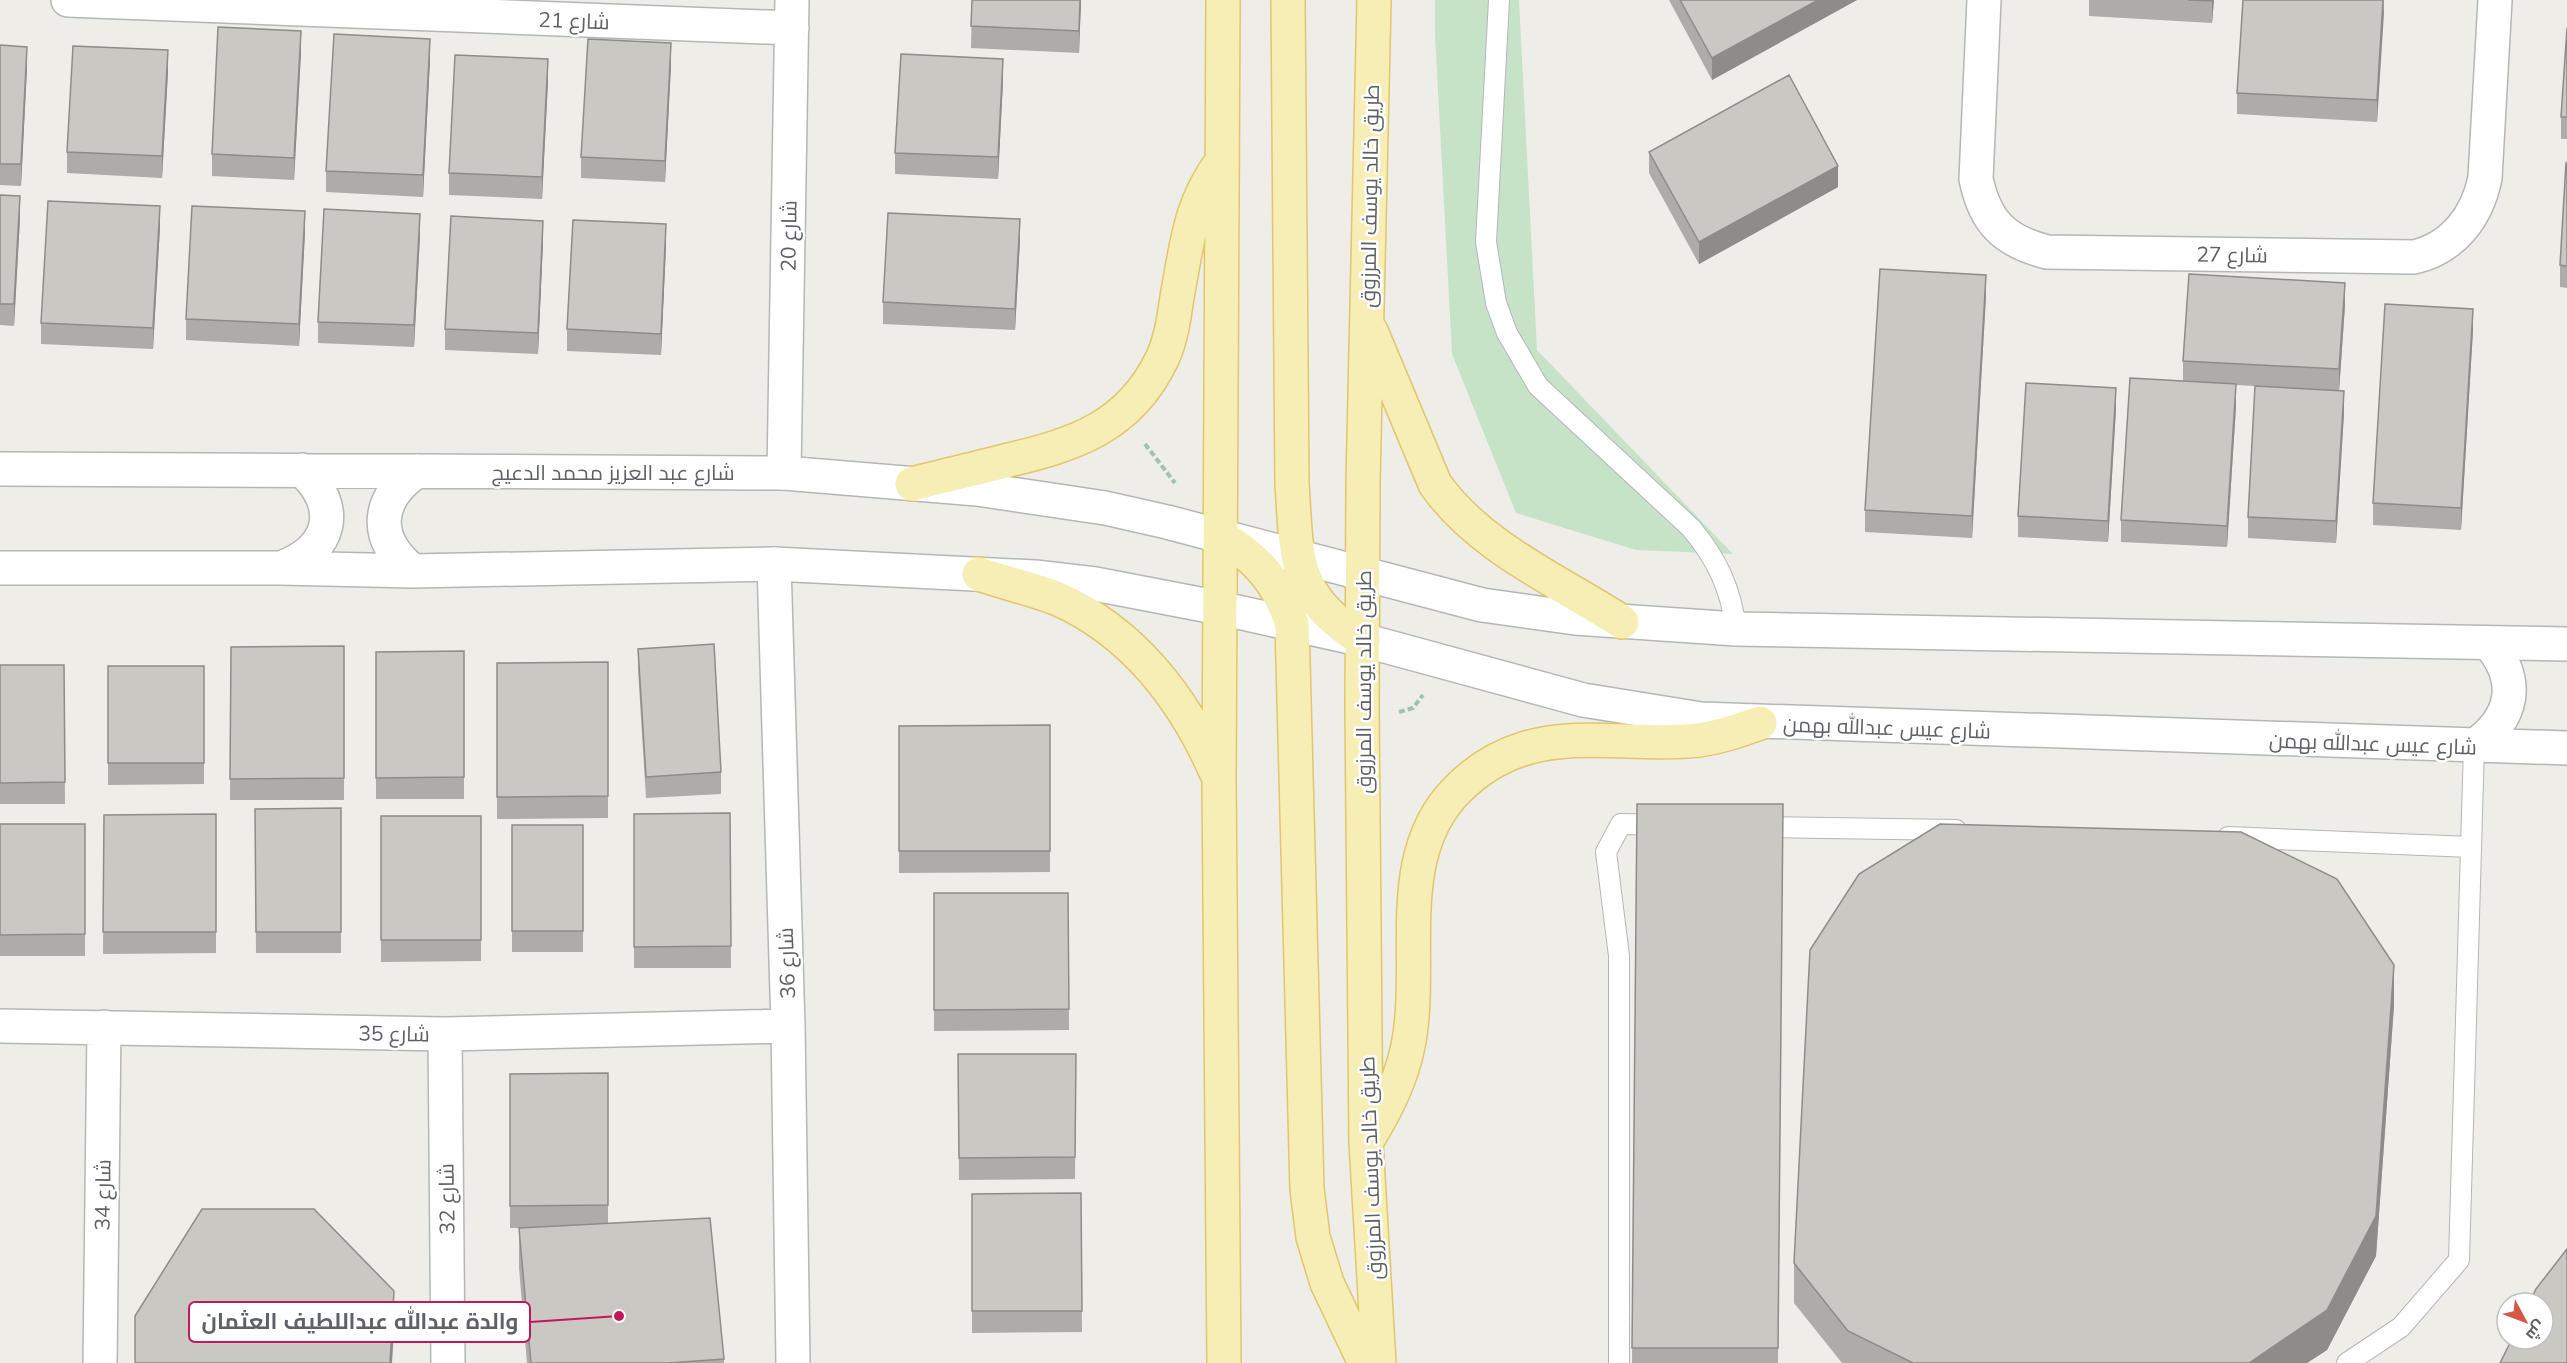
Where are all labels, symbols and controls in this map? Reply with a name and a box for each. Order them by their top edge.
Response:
street label: شارع 21 [538,6,610,36]
street label: طريق خالد يوسف المرزوق [1354,84,1385,308]
street label: شارع 20 [774,200,804,272]
street label: شارع 27 [2196,240,2268,270]
street label: شارع عبد العزيز محمد الدعيج [491,459,735,487]
street label: طريق خالد يوسف المرزوق [1350,570,1377,794]
street label: شارع عيس عبدالله بهمن [1783,710,1991,746]
street label: شارع عيس عبدالله بهمن [2269,726,2477,762]
street label: شارع 36 [772,927,802,999]
street label: شارع 35 [358,1019,430,1049]
street label: طريق خالد يوسف المرزوق [1353,1056,1388,1280]
street label: شارع 34 [88,1159,118,1231]
street label: شارع 32 [432,1163,462,1235]
north arrow [2495,1291,2555,1351]
callout: والدة عبدالله عبداللطيف العثمان [189,1302,530,1342]
text: والدة عبدالله عبداللطيف العثمان [202,1306,518,1335]
text: ش [2522,1317,2551,1345]

